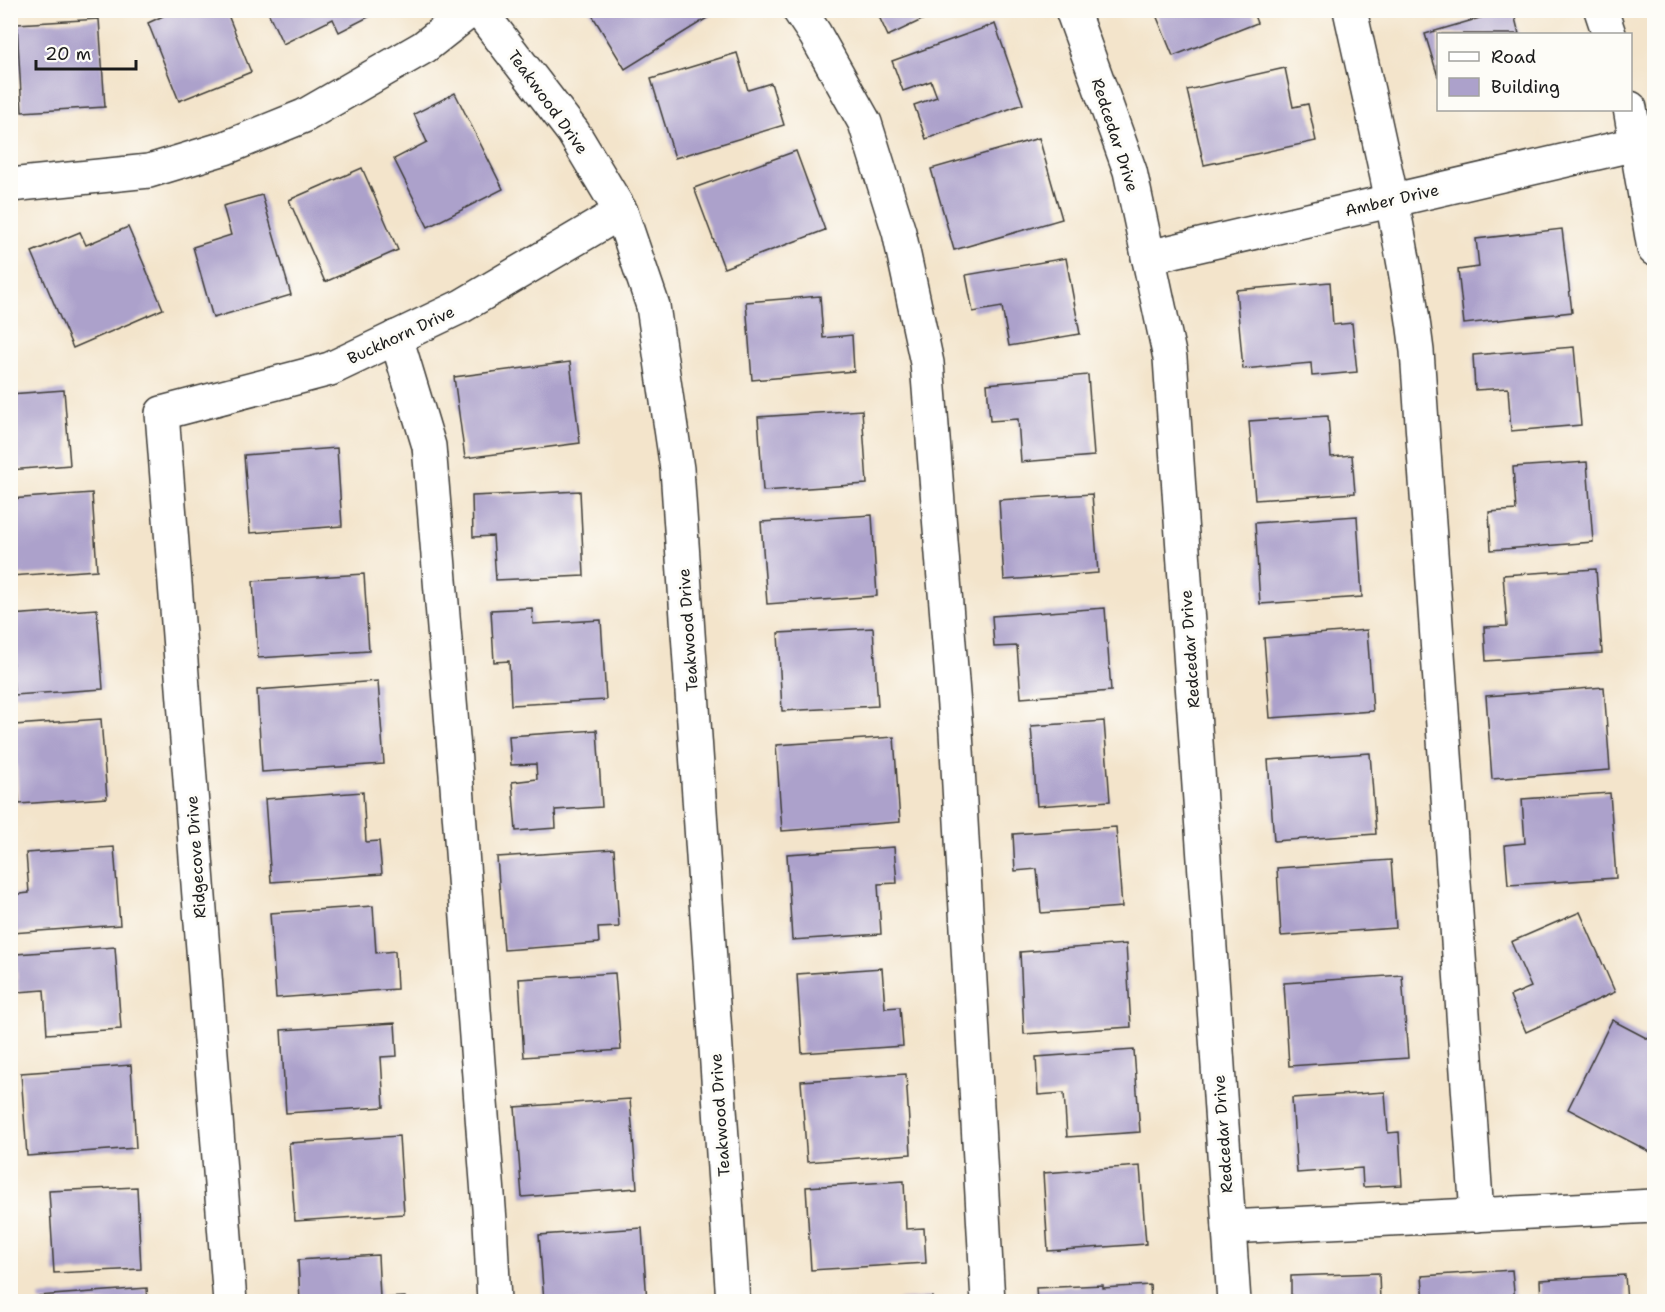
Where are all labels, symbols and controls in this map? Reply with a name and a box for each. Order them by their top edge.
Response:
scale bar [36,33,136,71]
legend [1437,33,1632,111]
text: 20 m [45,42,91,66]
text: Road [1491,45,1536,69]
street label: Teakwood Drive [503,46,593,158]
street label: Redcedar Drive [1087,75,1143,195]
text: Building [1491,75,1560,99]
street label: Amber Drive [1343,179,1441,221]
street label: Buckhorn Drive [344,301,458,369]
street label: Teakwood Drive [673,568,703,692]
street label: Redcedar Drive [1175,589,1205,709]
street label: Ridgecove Drive [181,795,211,919]
street label: Teakwood Drive [705,1053,735,1177]
street label: Redcedar Drive [1208,1074,1238,1194]

